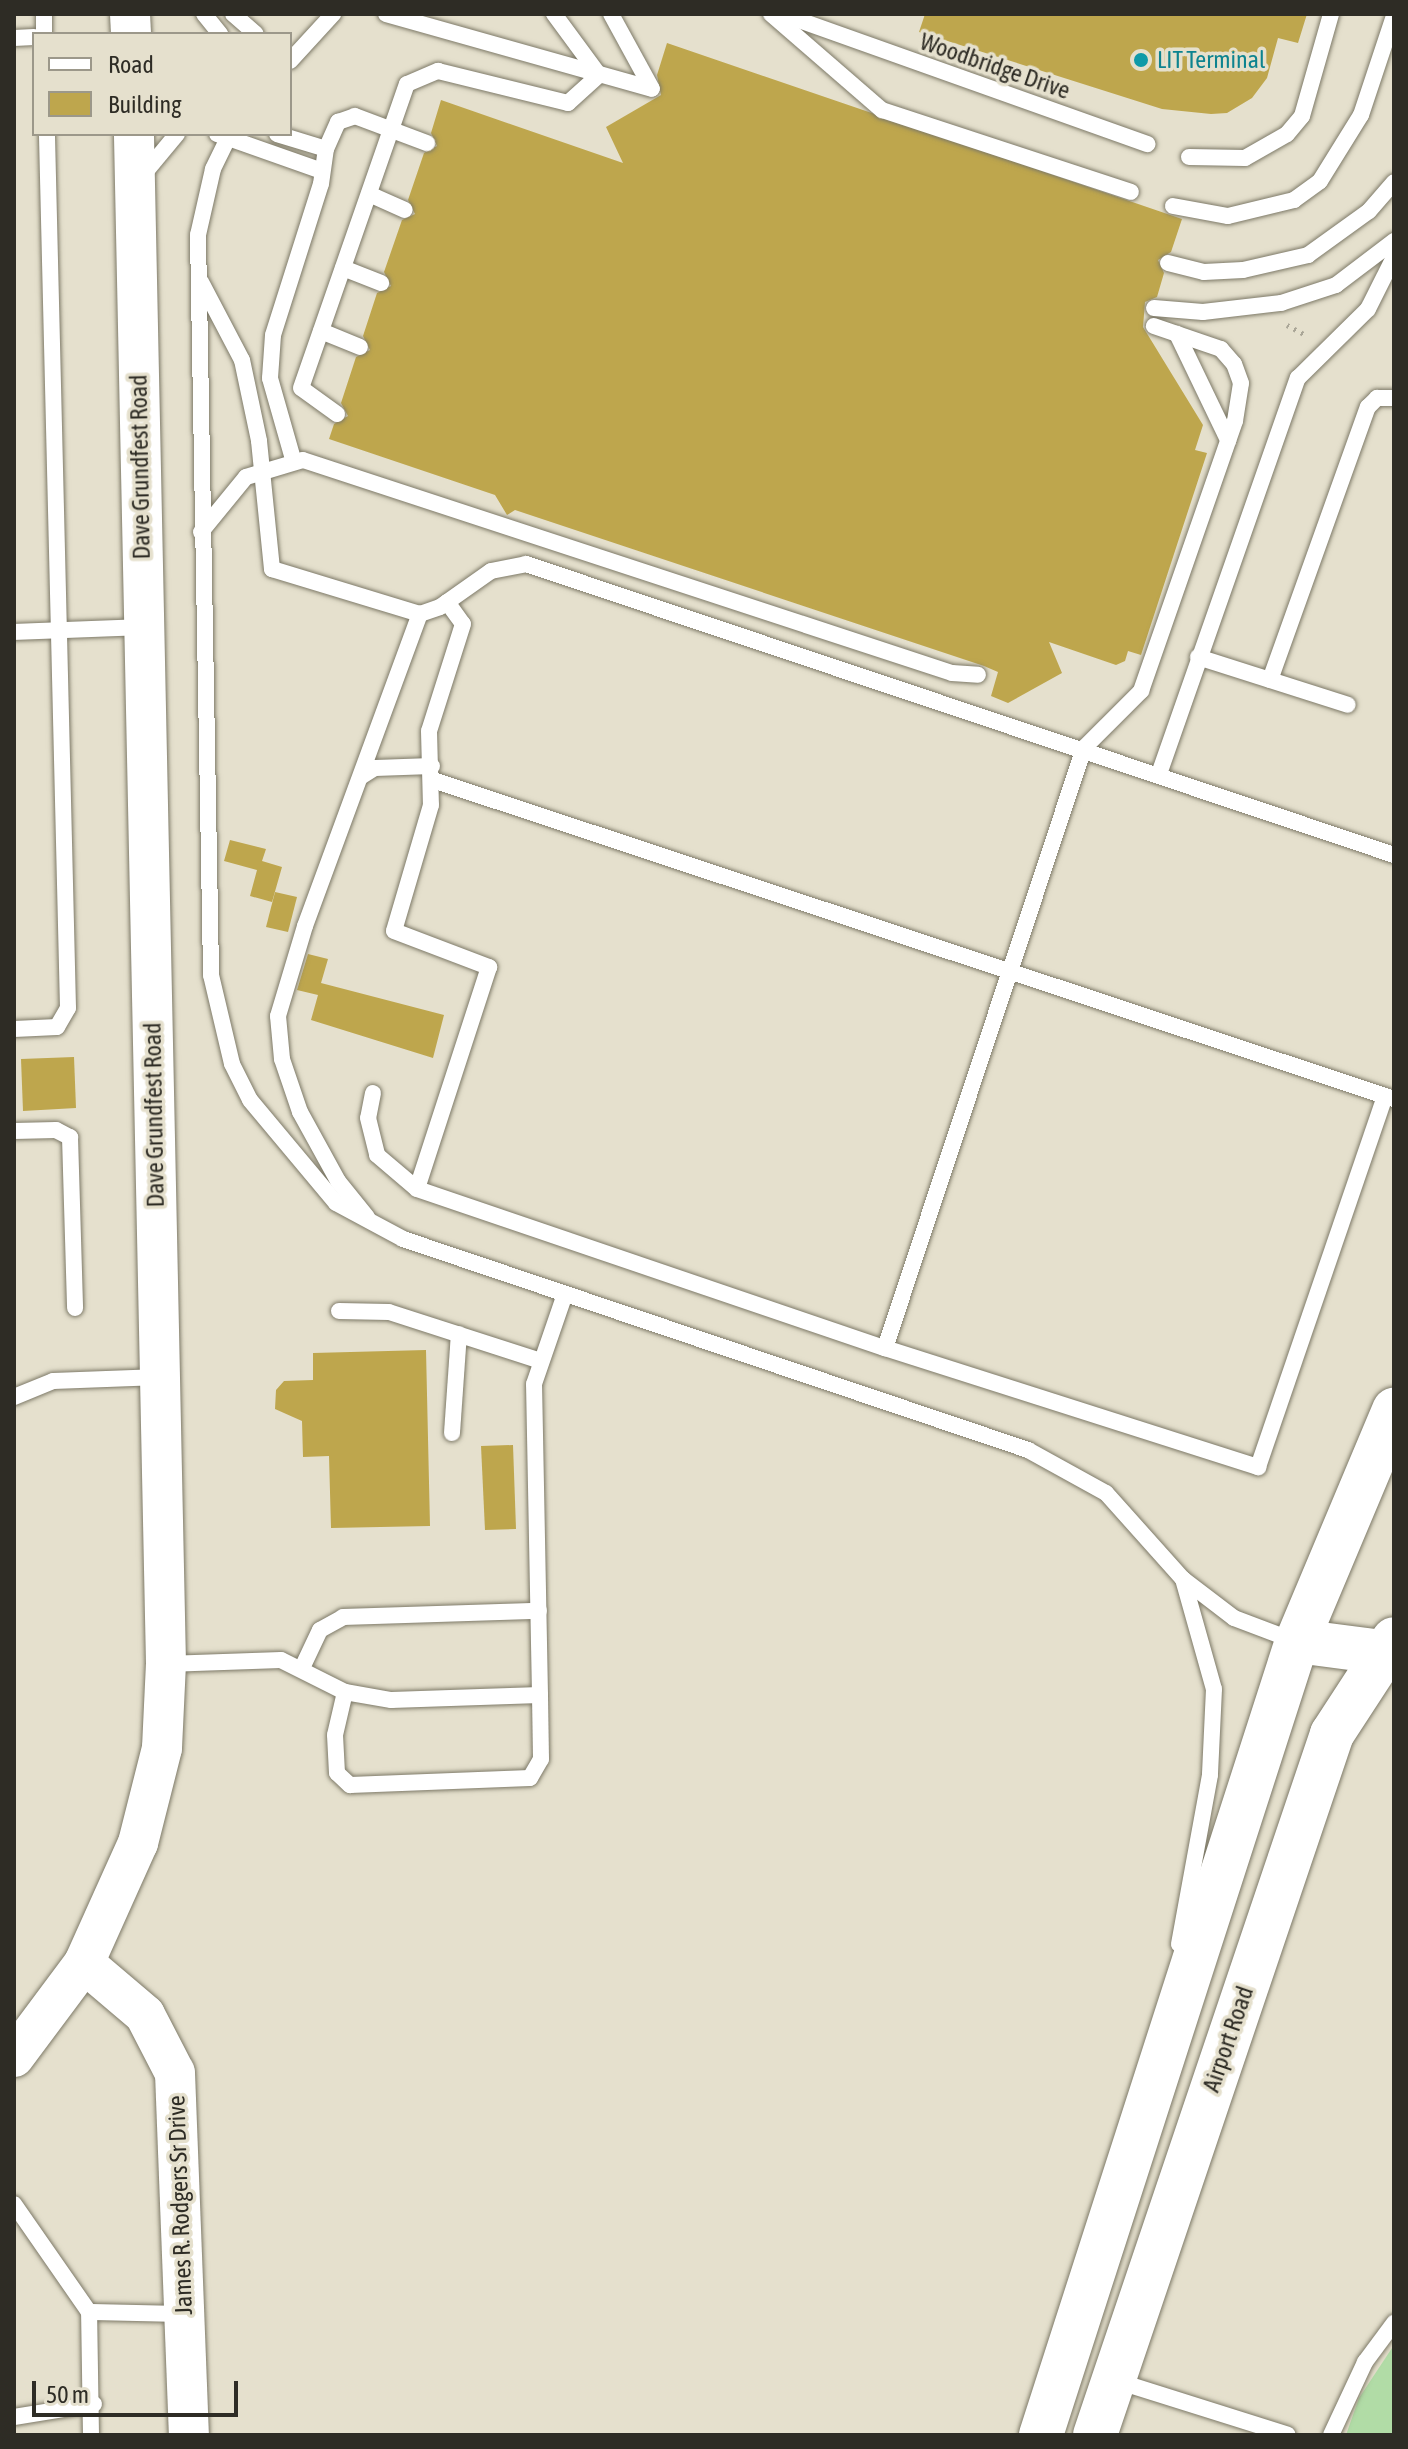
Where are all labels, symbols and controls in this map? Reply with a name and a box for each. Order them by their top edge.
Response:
street label: Woodbridge Drive [916,27,1074,105]
legend [32,32,292,136]
place label: LIT Terminal [1157,46,1265,74]
text: Road [108,51,154,78]
marker: LIT Terminal [1132,51,1150,69]
text: Building [108,91,181,118]
street label: Dave Grundfest Road [124,374,156,560]
street label: Dave Grundfest Road [138,1022,170,1208]
street label: Airport Road [1196,1982,1260,2096]
street label: James R. Rodgers Sr Drive [162,2095,198,2315]
scale bar [36,2365,242,2415]
text: 50 m [46,2381,89,2408]

